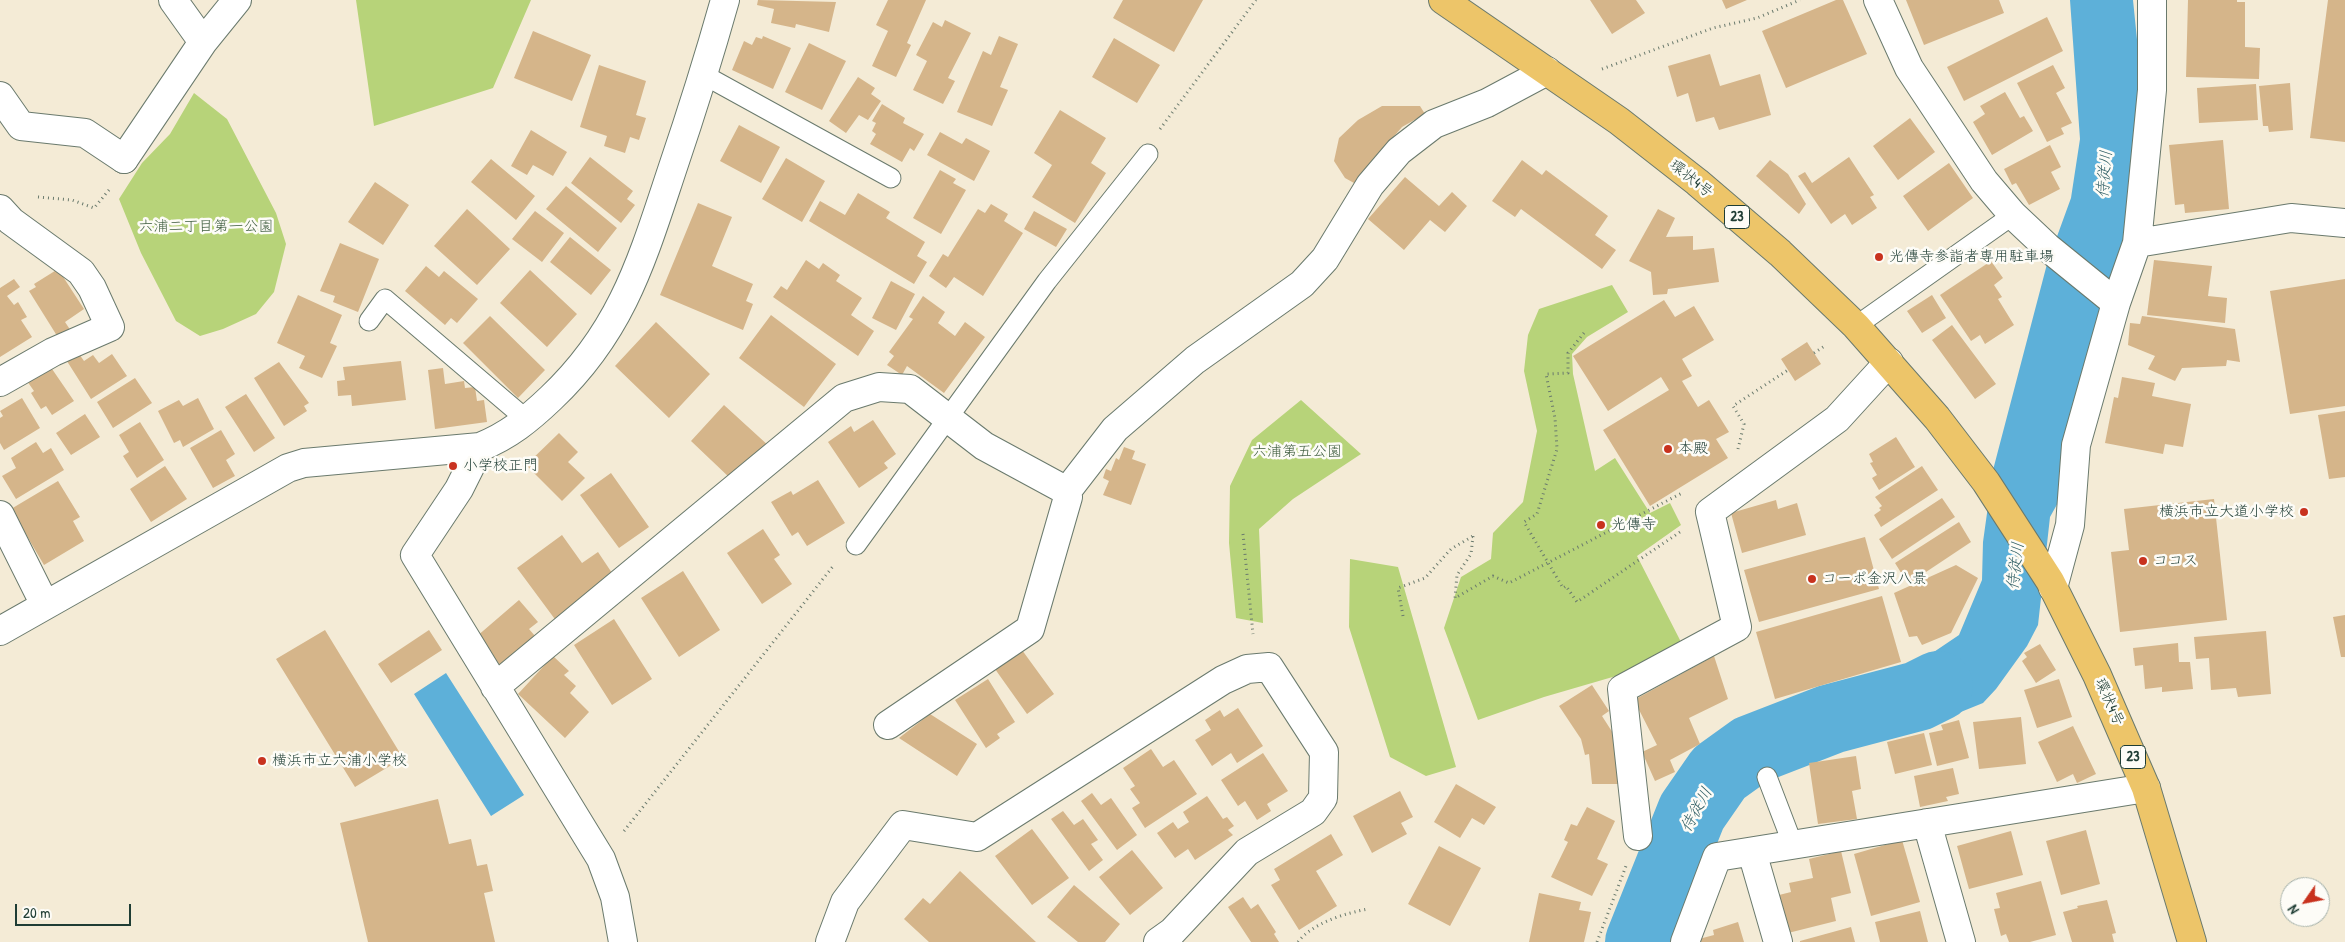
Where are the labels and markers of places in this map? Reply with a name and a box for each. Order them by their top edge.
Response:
place label: 光傳寺参詣者専用駐車場 [1889,248,2054,266]
marker: 光傳寺参詣者専用駐車場 [1873,251,1885,263]
place label: 本殿 [1678,440,1708,458]
marker: 本殿 [1662,443,1674,455]
place label: 小学校正門 [463,457,538,475]
marker: 小学校正門 [447,460,459,472]
place label: 横浜市立大道小学校 [2159,503,2294,521]
marker: 横浜市立大道小学校 [2298,506,2310,518]
place label: 光傳寺 [1611,516,1656,534]
marker: 光傳寺 [1595,519,1607,531]
place label: ココス [2153,552,2198,570]
marker: ココス [2137,555,2149,567]
place label: コーポ金沢八景 [1822,570,1927,588]
marker: コーポ金沢八景 [1806,573,1818,585]
place label: 横浜市立六浦小学校 [272,752,407,770]
marker: 横浜市立六浦小学校 [256,755,268,767]

